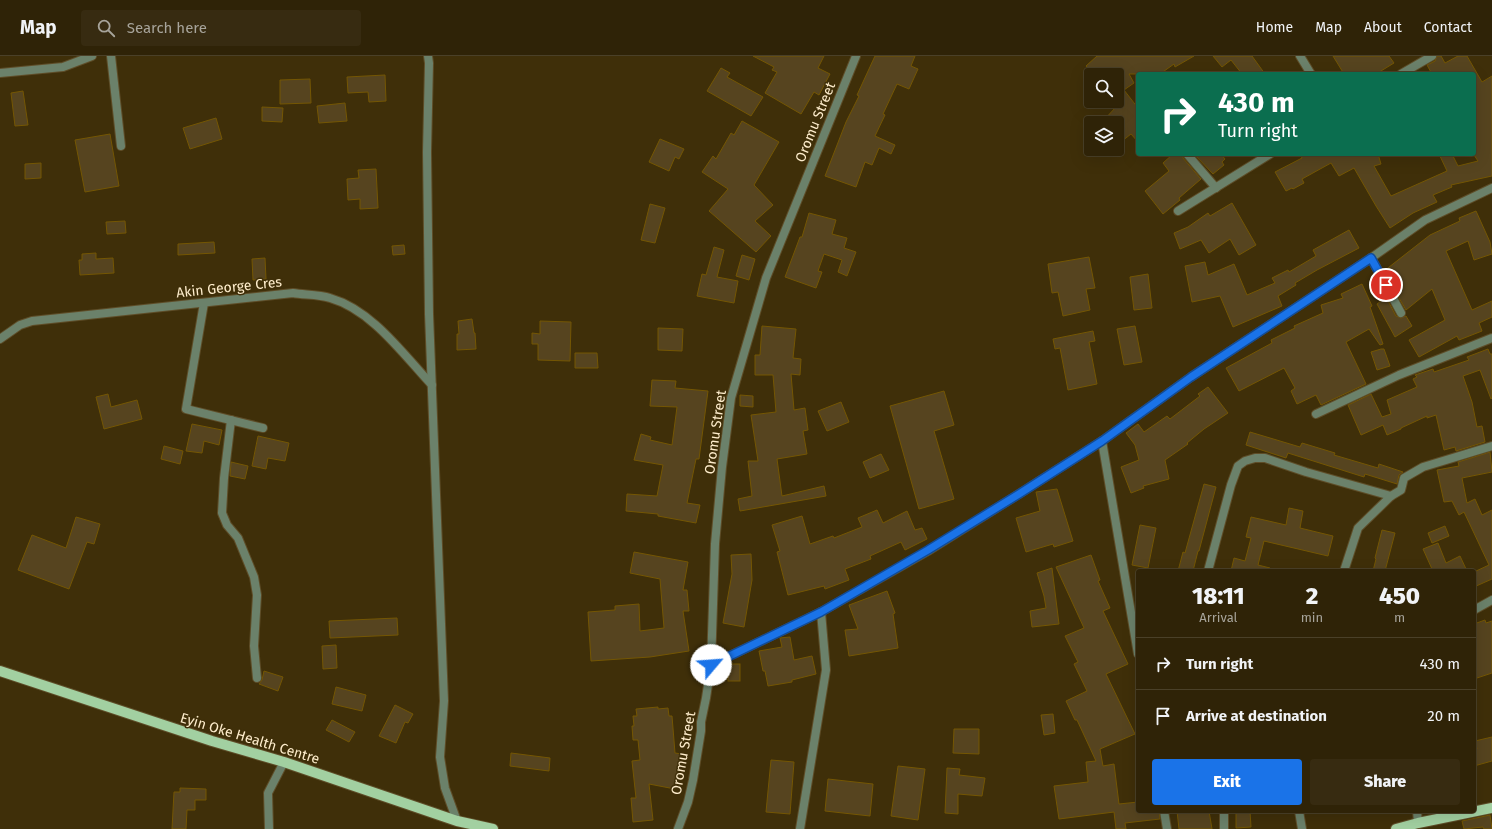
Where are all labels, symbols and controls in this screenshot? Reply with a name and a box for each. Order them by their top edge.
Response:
search box [81,10,361,46]
text: Map [20,16,57,39]
icon: search [95,17,117,39]
text: Search here [127,19,207,37]
text: Home [1256,19,1293,36]
text: Map [1315,19,1342,36]
text: About [1364,19,1402,36]
text: Contact [1424,19,1472,36]
map controls [1084,68,1124,156]
button: search [1084,68,1124,108]
street label: Oromu Street [792,79,840,165]
text: 430 m [1218,86,1295,119]
icon: right [1152,88,1204,140]
button: layers [1084,116,1124,156]
text: Turn right [1218,120,1298,142]
pin [1369,268,1403,302]
street label: Akin George Cres [175,273,283,301]
icon: arrive [1375,274,1397,296]
street label: Oromu Street [701,388,730,475]
text: 18:11 [1192,582,1245,610]
text: 2 [1306,582,1318,610]
text: 450 [1379,582,1420,610]
text: Arrival [1199,610,1237,625]
text: min [1301,610,1323,625]
text: m [1394,610,1405,625]
position arrow [690,644,732,686]
icon: right [1152,653,1174,675]
text: Turn right [1186,655,1253,673]
text: 430 m [1420,655,1460,673]
icon: arrive [1152,705,1174,727]
text: Arrive at destination [1186,707,1327,725]
text: 20 m [1427,707,1460,725]
street label: Eyin Oke Health Centre [178,709,322,768]
street label: Oromu Street [668,709,699,796]
button: Exit [1152,759,1302,805]
button: Share [1310,759,1460,805]

